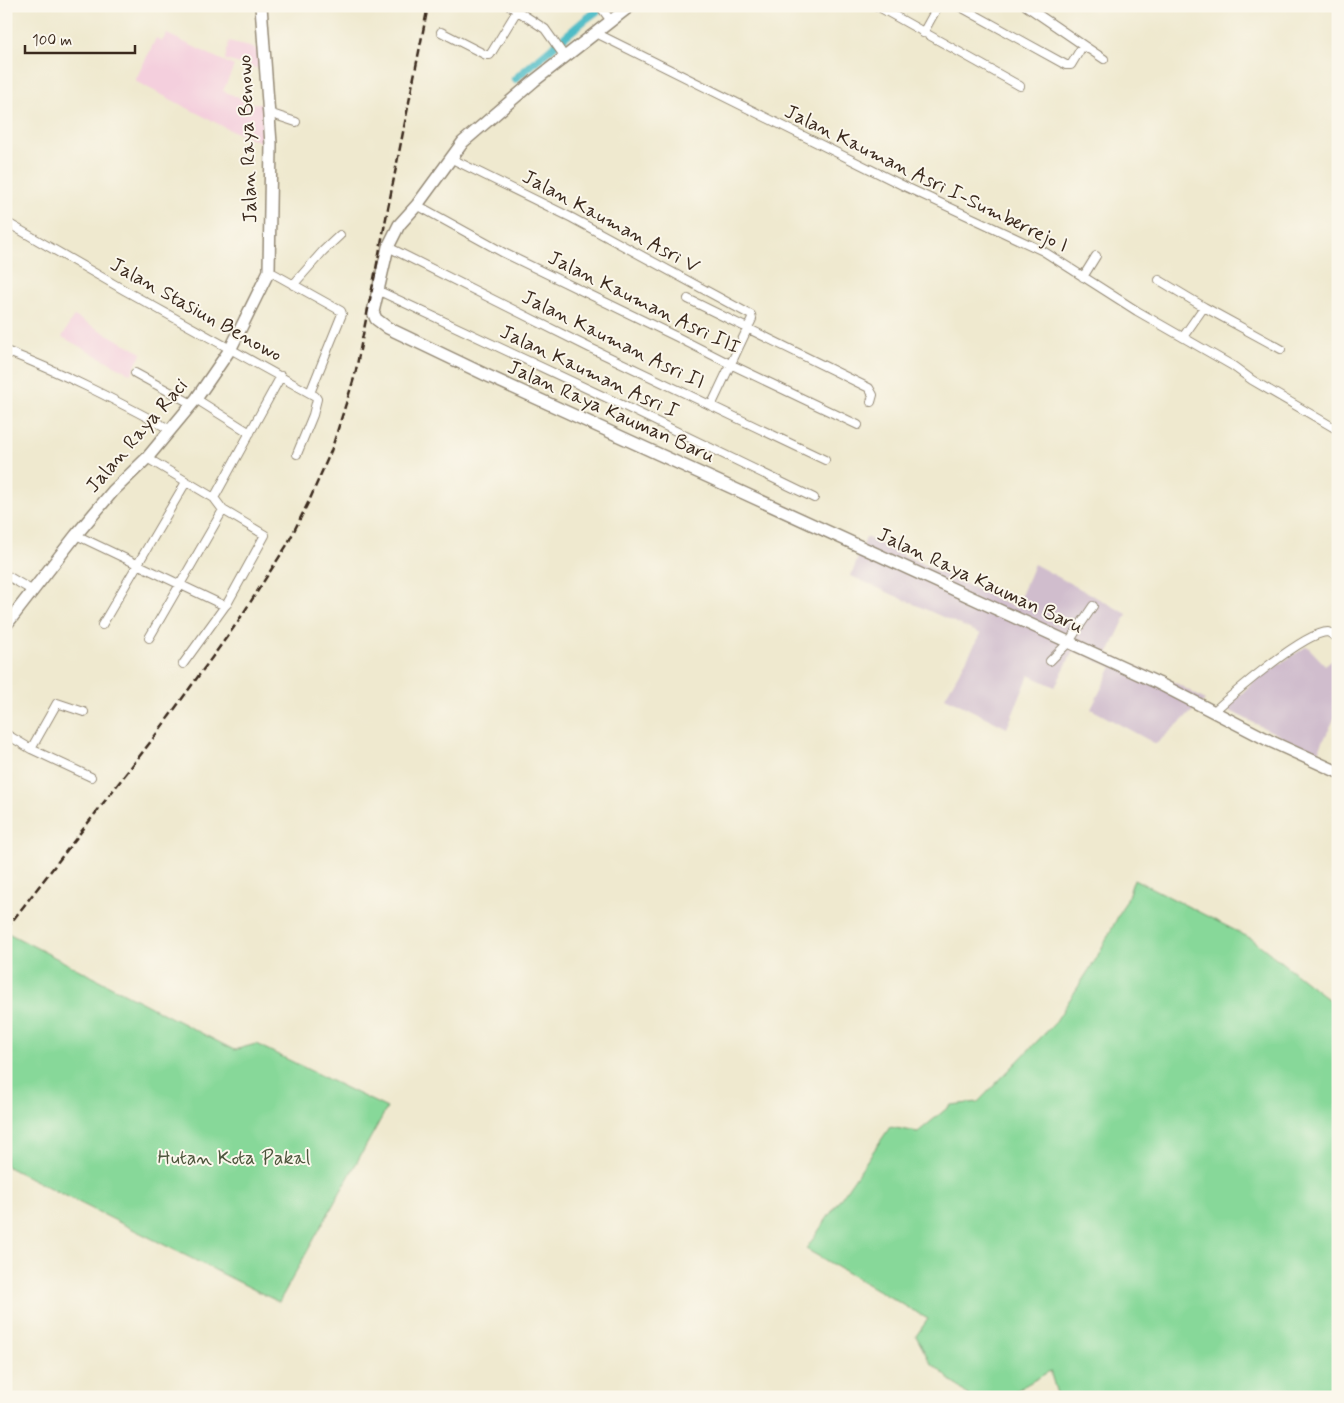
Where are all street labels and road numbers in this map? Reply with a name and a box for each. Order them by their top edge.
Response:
street label: Jalan Raya Benowo [232,54,264,224]
street label: Jalan Kauman Asri I-Sumberrejo I [780,98,1072,260]
street label: Jalan Kauman Asri V [517,164,705,280]
street label: Jalan Kauman Asri III [545,246,743,360]
street label: Jalan Stasiun Benowo [105,252,287,368]
street label: Jalan Kauman Asri II [495,319,683,425]
street label: Jalan Kauman Asri I [497,321,681,423]
street label: Jalan Raya Kauman Baru [503,354,719,470]
street label: Jalan Raya Raci [80,373,194,499]
street label: Jalan Raya Kauman Baru [873,521,1087,641]

